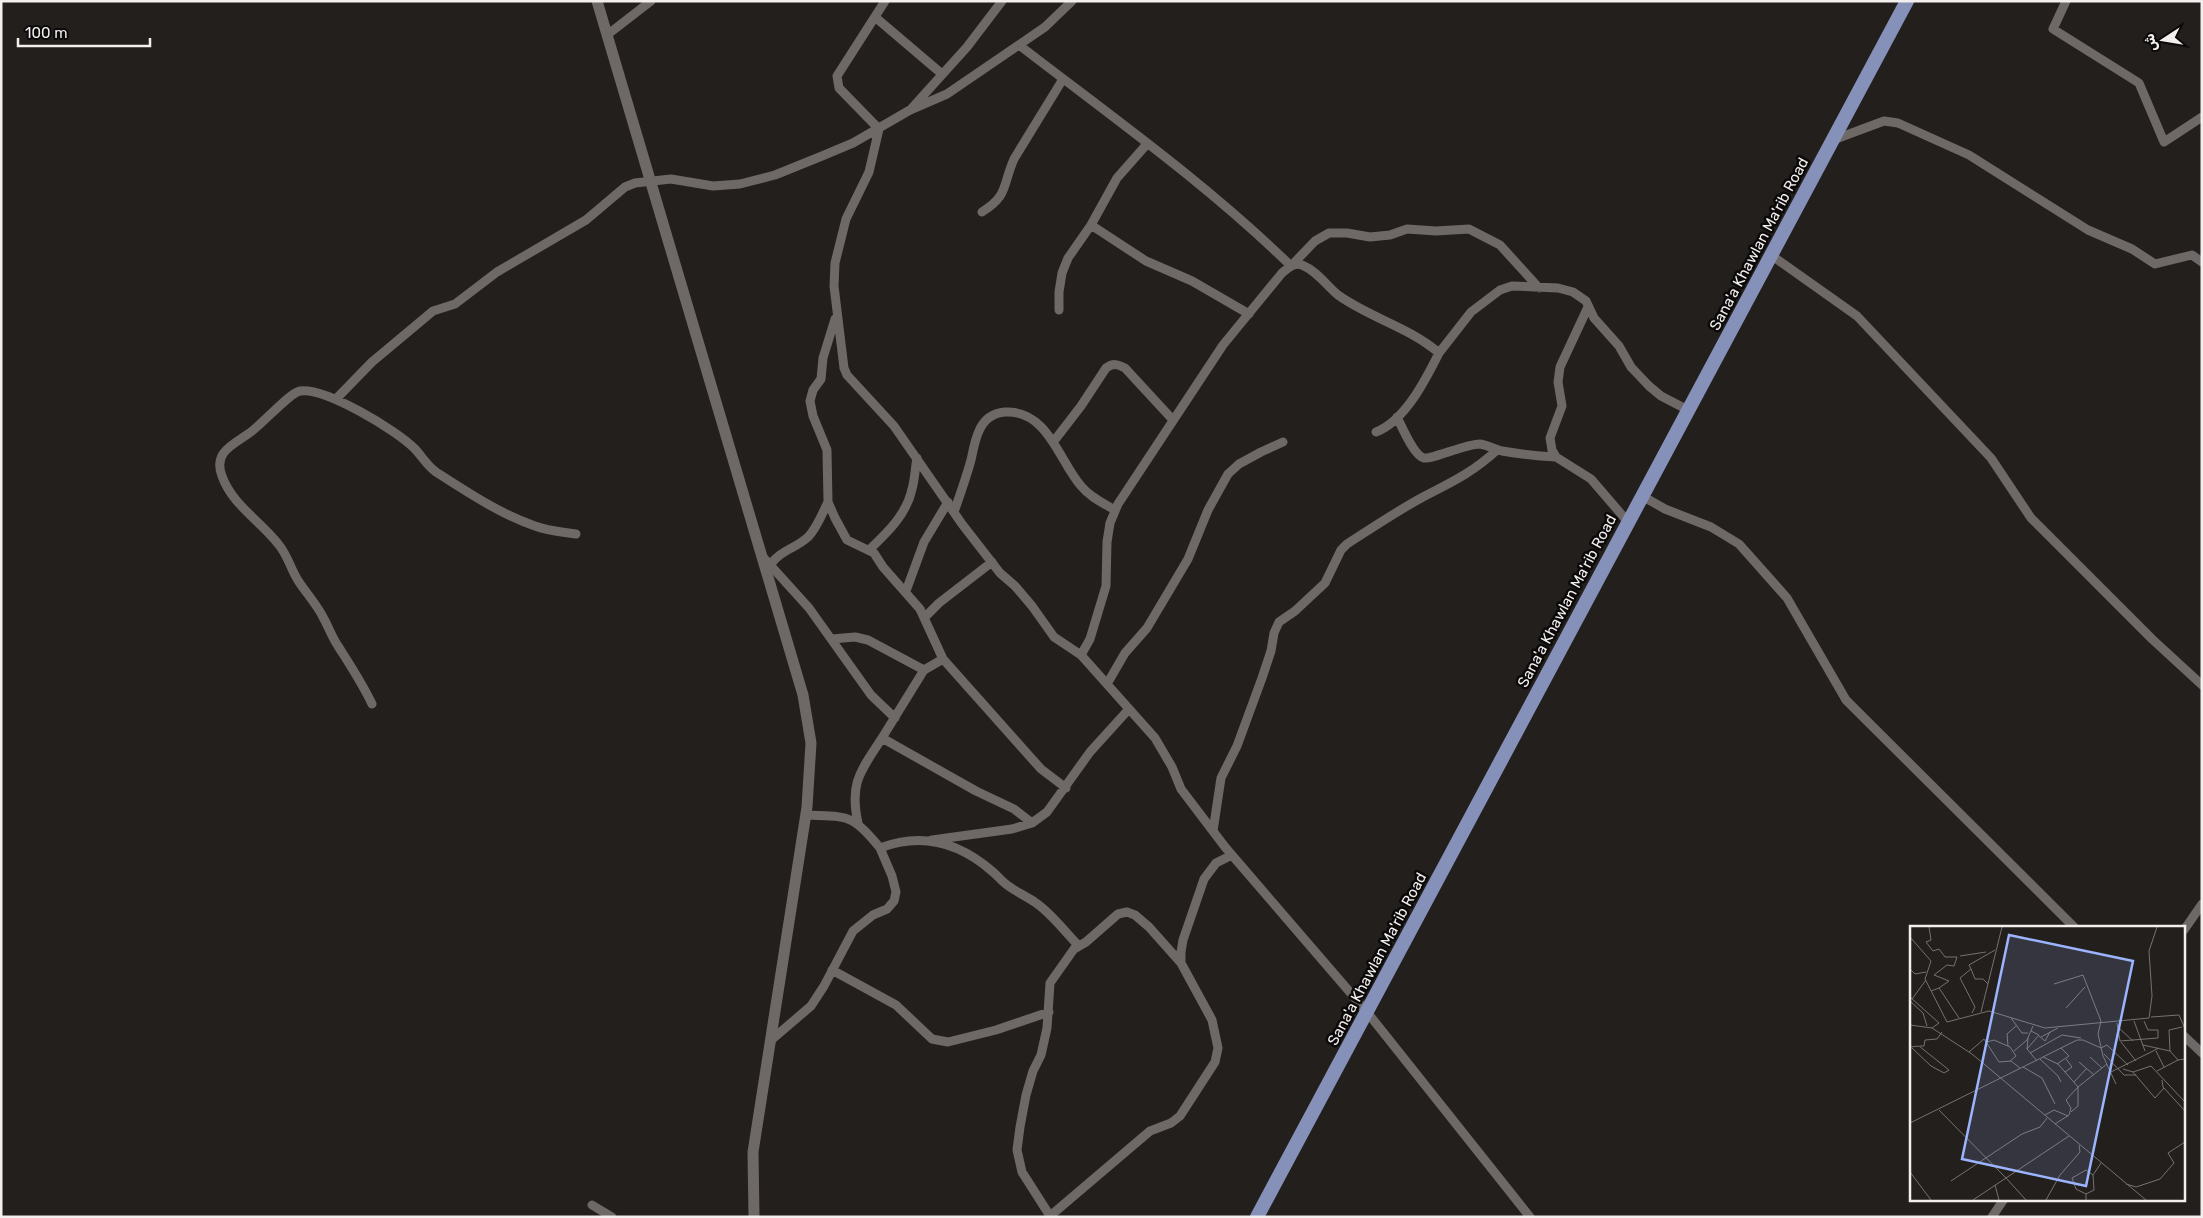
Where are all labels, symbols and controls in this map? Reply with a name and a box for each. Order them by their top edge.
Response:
scale bar [18,15,150,47]
north arrow [2138,15,2188,65]
text: 100 m [25,24,67,42]
text: ش [2141,32,2161,53]
street label: Sana'a Khawlan Ma'rib Road [1706,155,1812,333]
street label: Sana'a Khawlan Ma'rib Road [1514,512,1620,690]
street label: Sana'a Khawlan Ma'rib Road [1324,870,1430,1048]
inset map [1910,926,2186,1200]

